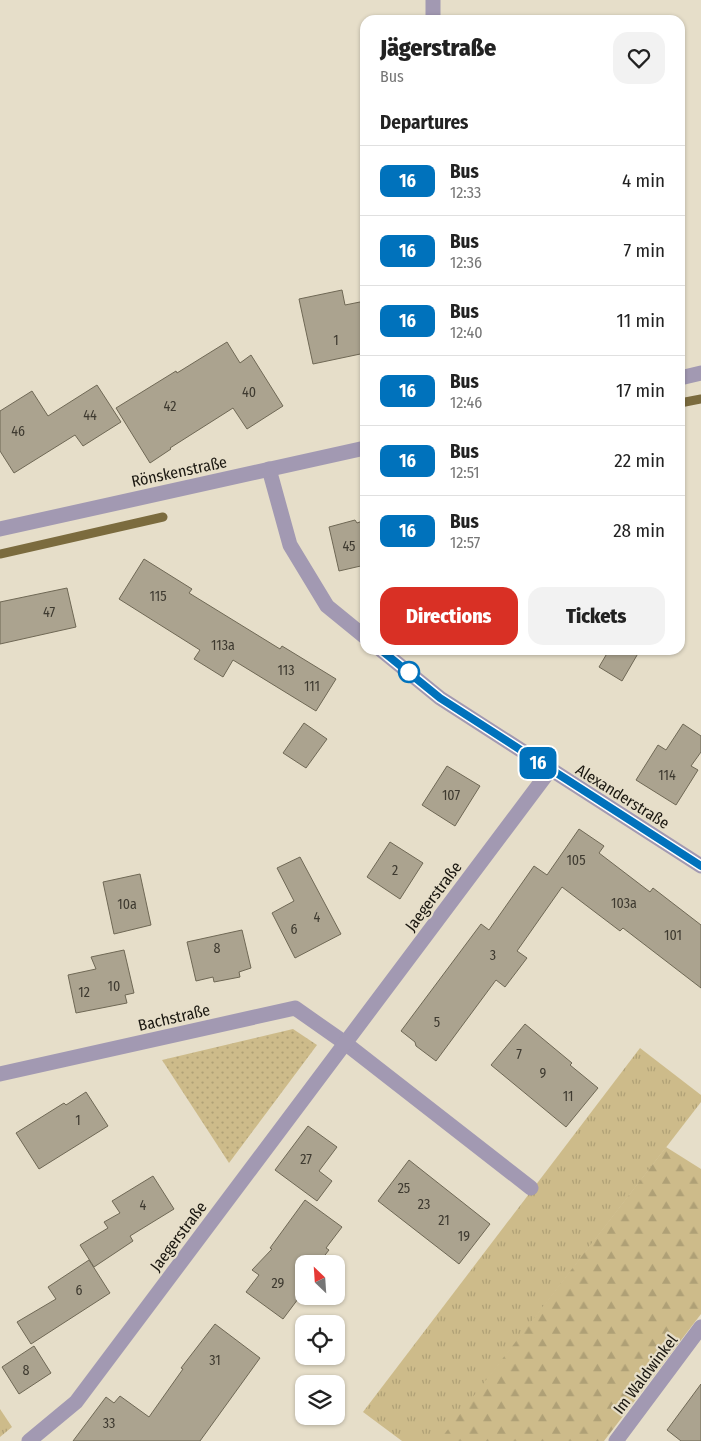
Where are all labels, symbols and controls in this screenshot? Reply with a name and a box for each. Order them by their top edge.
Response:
button: heart [613,32,665,84]
text: Jägerstraße [380,34,496,62]
text: Bus [380,67,404,86]
text: Departures [380,111,468,134]
text: Bus [450,160,479,183]
text: 4 min [622,169,665,192]
text: 16 [399,170,416,192]
text: 12:33 [450,183,481,202]
text: Bus [450,230,479,253]
text: 7 min [623,239,665,262]
text: 16 [399,240,416,262]
text: 12:36 [450,253,482,272]
text: Bus [450,300,479,323]
text: 11 min [617,309,665,332]
text: 16 [399,310,416,332]
text: 12:40 [450,323,483,342]
house number: 1 [333,332,339,349]
text: Bus [450,370,479,393]
text: 17 min [616,379,665,402]
text: 16 [399,380,416,402]
house number: 40 [242,384,256,401]
text: 12:46 [450,393,482,412]
house number: 42 [164,398,176,415]
house number: 44 [83,407,97,424]
house number: 46 [11,423,25,440]
text: Bus [450,440,479,463]
text: 22 min [614,449,665,472]
text: 16 [399,450,416,472]
street label: Rönskenstraße [130,452,229,491]
text: 12:51 [450,463,480,482]
text: Bus [450,510,479,533]
text: 28 min [613,519,665,542]
text: 16 [399,520,416,542]
text: 12:57 [450,533,480,552]
house number: 45 [342,538,356,555]
button: Directions [380,587,518,645]
button: Tickets [528,587,665,645]
house number: 115 [149,588,167,605]
house number: 47 [43,604,55,621]
house number: 113a [211,637,235,654]
unlabelled marker [398,661,420,683]
house number: 113 [277,662,295,679]
house number: 111 [304,678,320,695]
line badge: 16 [516,747,560,779]
text: 16 [529,752,547,774]
street label: Alexanderstraße [572,760,673,833]
house number: 114 [658,767,676,784]
house number: 107 [442,787,460,804]
house number: 105 [566,852,586,869]
street label: Jaegerstraße [401,858,466,935]
house number: 2 [392,862,398,879]
house number: 103a [611,895,637,912]
house number: 10a [117,896,137,913]
house number: 4 [314,909,321,926]
house number: 6 [291,921,298,938]
house number: 101 [664,927,682,944]
house number: 8 [214,940,221,957]
house number: 3 [490,947,496,964]
house number: 10 [108,978,120,995]
house number: 12 [78,984,90,1001]
street label: Bachstraße [136,1000,212,1035]
house number: 5 [434,1014,440,1031]
house number: 7 [516,1046,522,1063]
house number: 9 [540,1065,547,1082]
house number: 11 [563,1088,573,1105]
house number: 1 [75,1112,81,1129]
house number: 27 [300,1151,312,1168]
house number: 25 [398,1180,410,1197]
house number: 23 [418,1196,430,1213]
house number: 4 [140,1197,147,1214]
street label: Jaegerstraße [146,1198,211,1275]
house number: 21 [438,1212,450,1229]
house number: 19 [458,1228,470,1245]
north arrow [295,1255,345,1305]
map controls [295,1255,345,1425]
house number: 29 [272,1275,285,1292]
house number: 6 [76,1282,83,1299]
button: locate [295,1315,345,1365]
street label: Im Waldwinkel [609,1331,681,1418]
house number: 31 [209,1352,221,1369]
house number: 8 [23,1362,30,1379]
button: layers [295,1375,345,1425]
house number: 33 [103,1415,115,1432]

